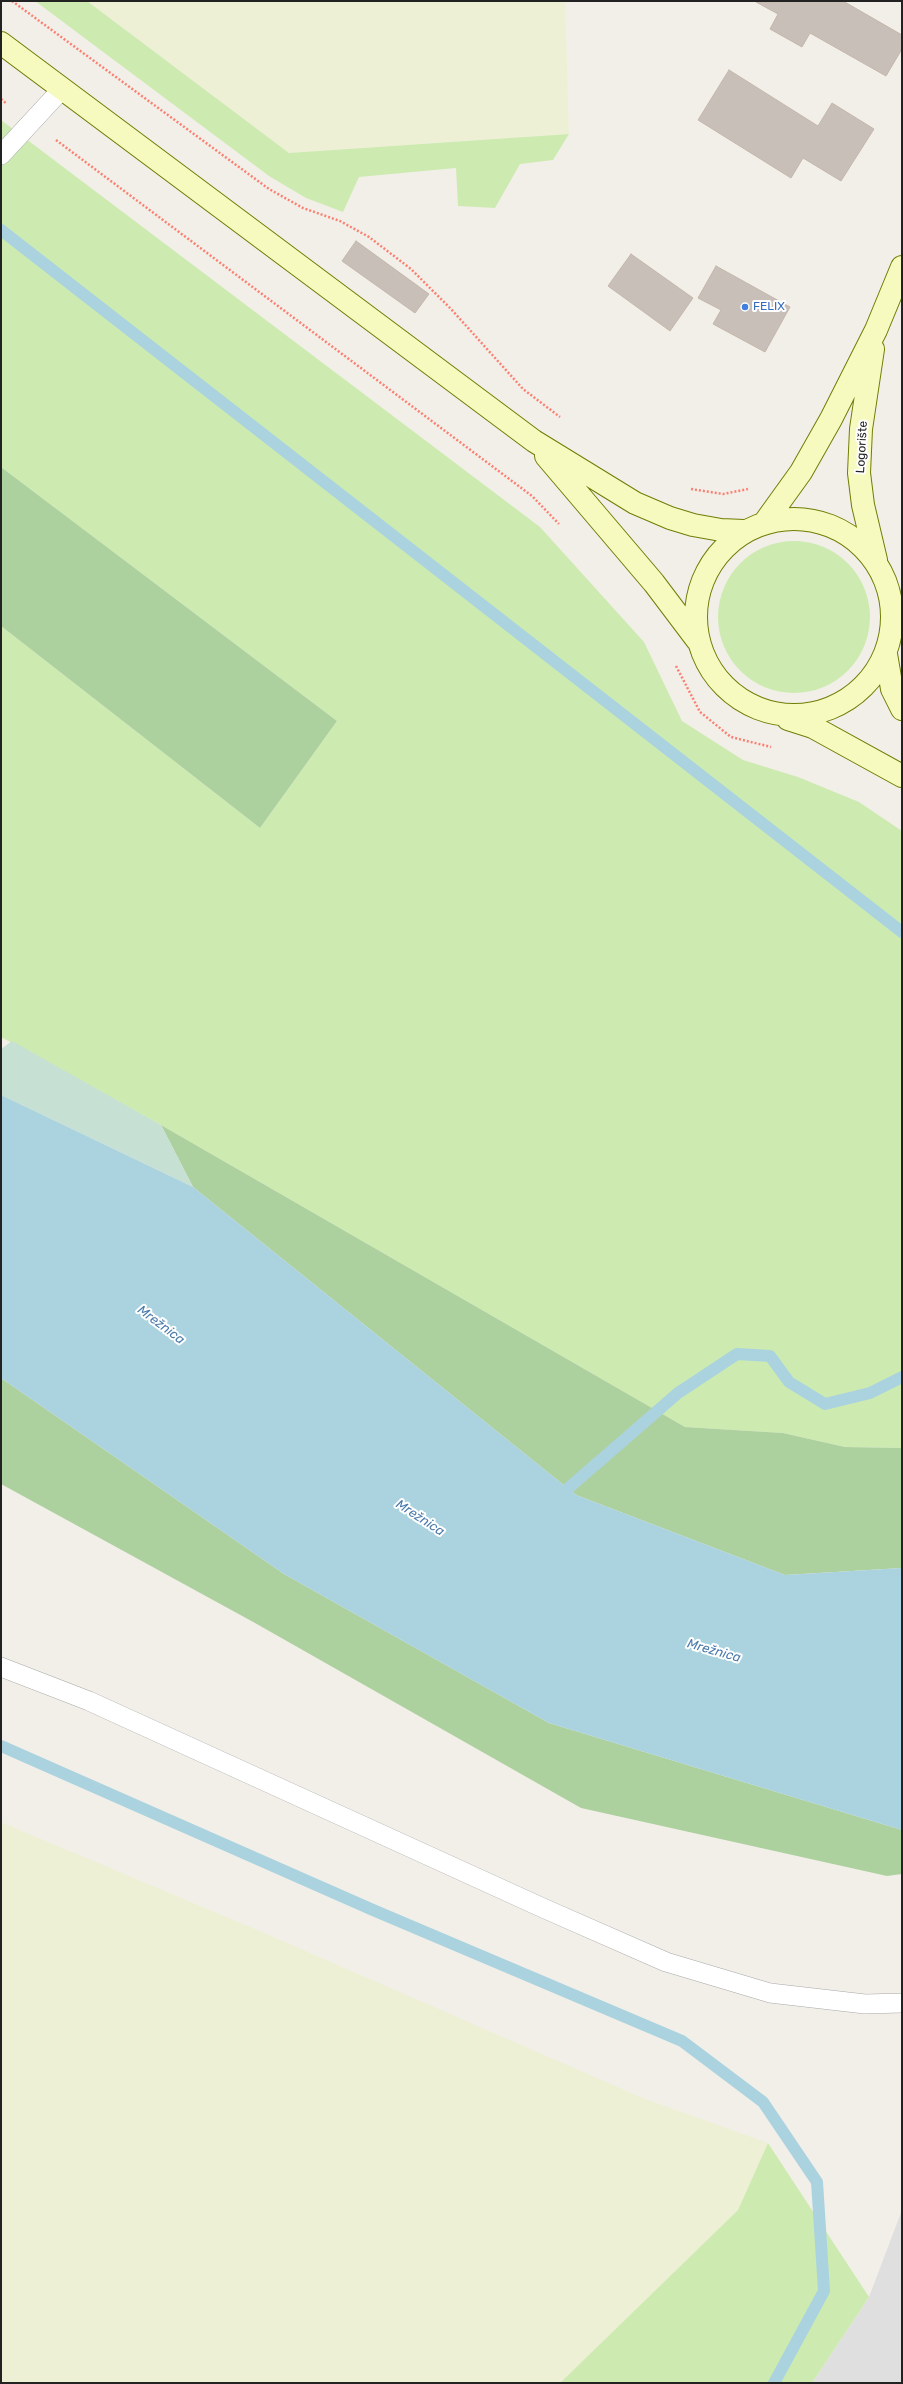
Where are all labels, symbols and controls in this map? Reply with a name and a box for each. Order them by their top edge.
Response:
place label: FELIX [753,300,785,314]
marker: FELIX [740,302,750,312]
street label: Logorište [853,420,871,474]
water label: Mrežnica [134,1302,188,1348]
water label: Mrežnica [393,1497,447,1539]
water label: Mrežnica [685,1636,743,1666]

